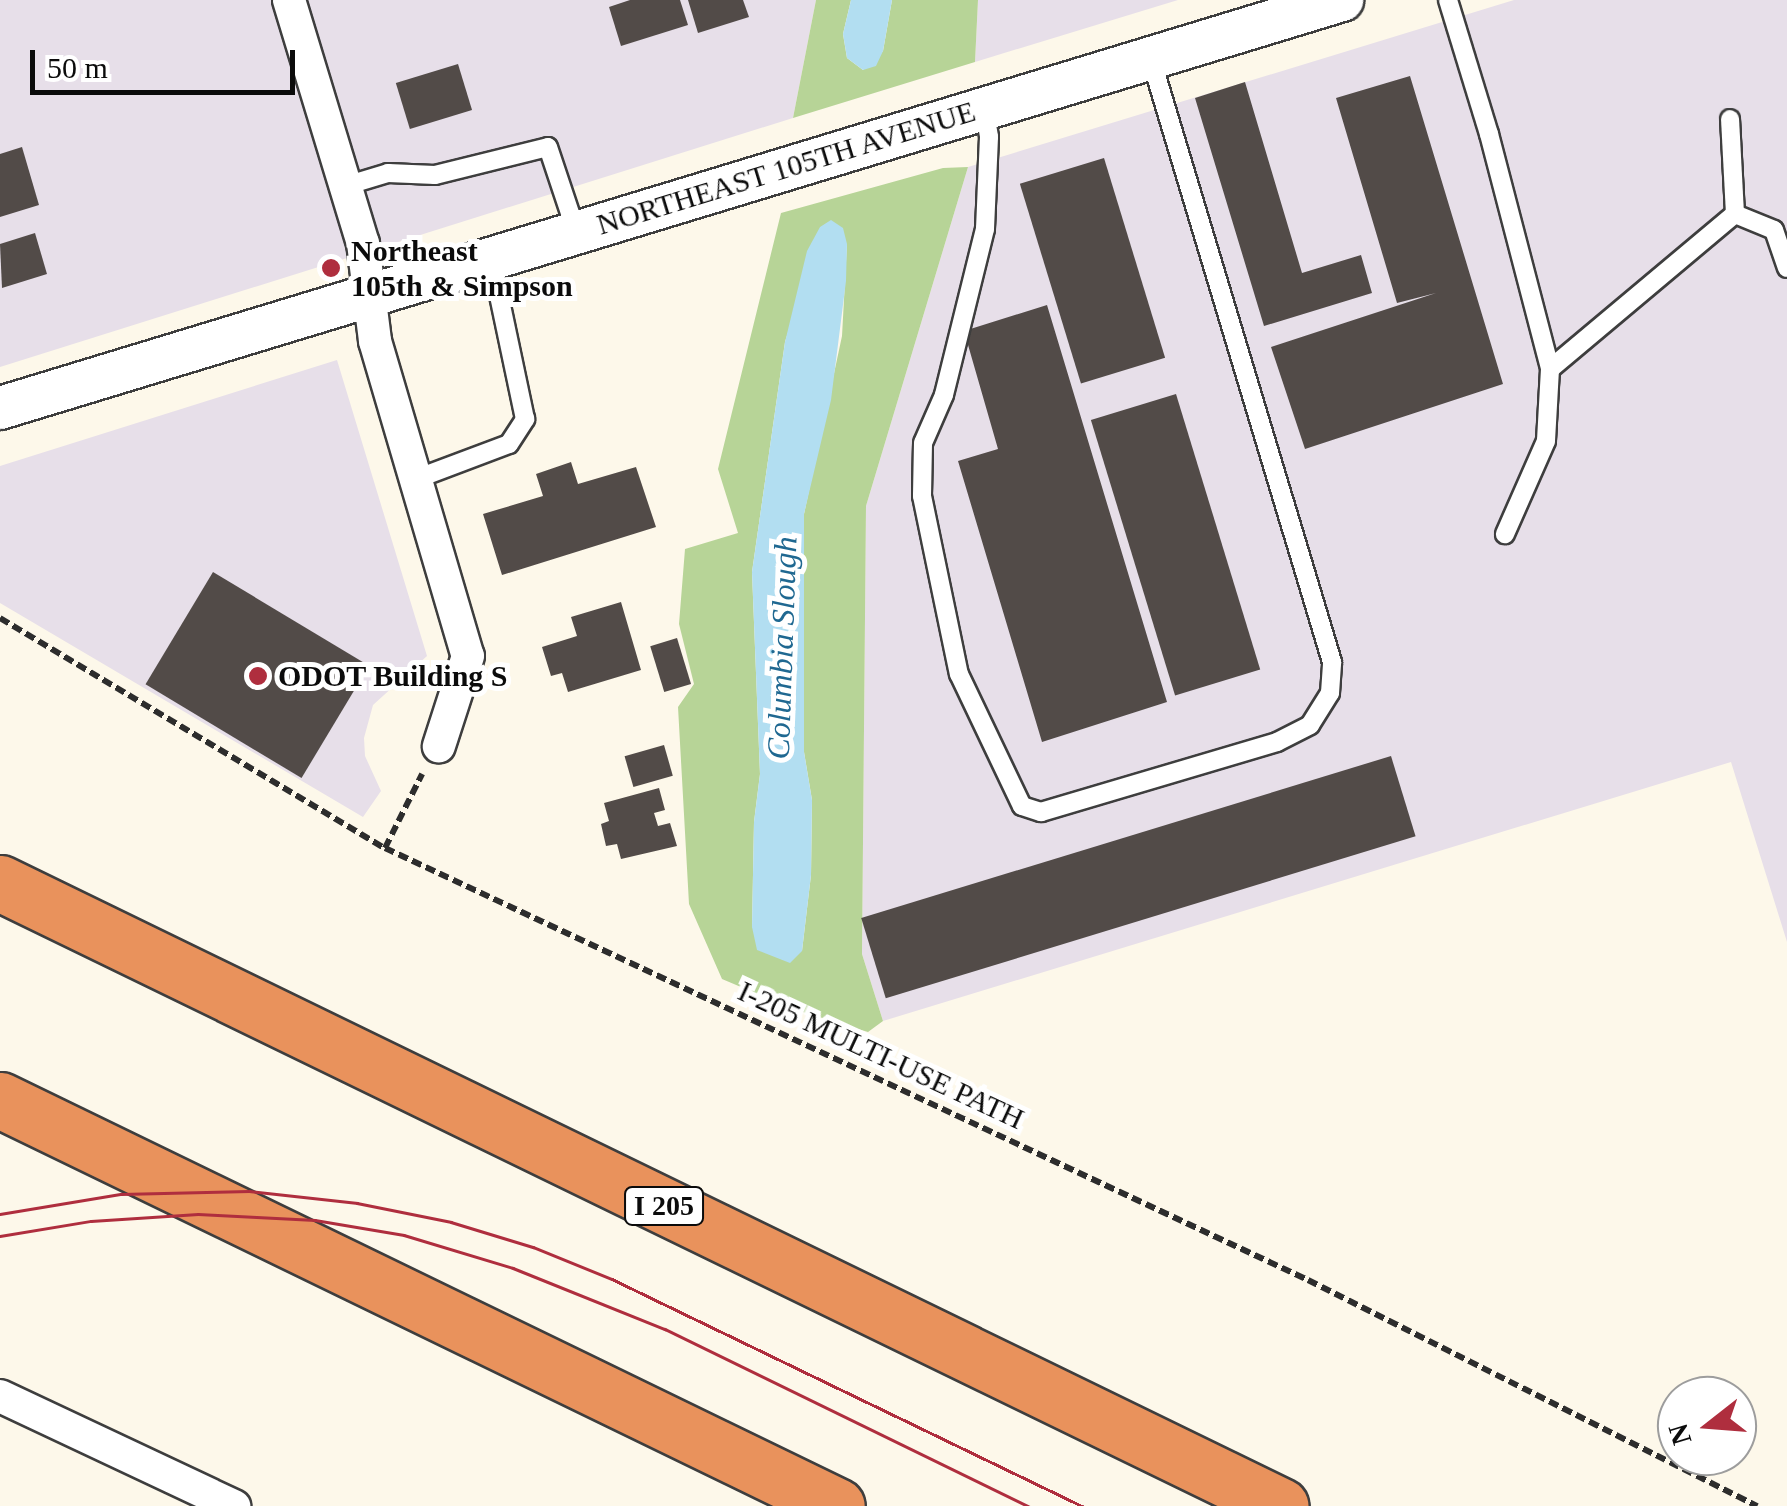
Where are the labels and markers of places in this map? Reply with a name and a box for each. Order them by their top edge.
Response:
place label: Northeast 105th & Simpson [351,233,573,304]
marker: Northeast 105th & Simpson [320,257,342,279]
place label: ODOT Building S [278,658,508,694]
marker: ODOT Building S [247,665,269,687]

